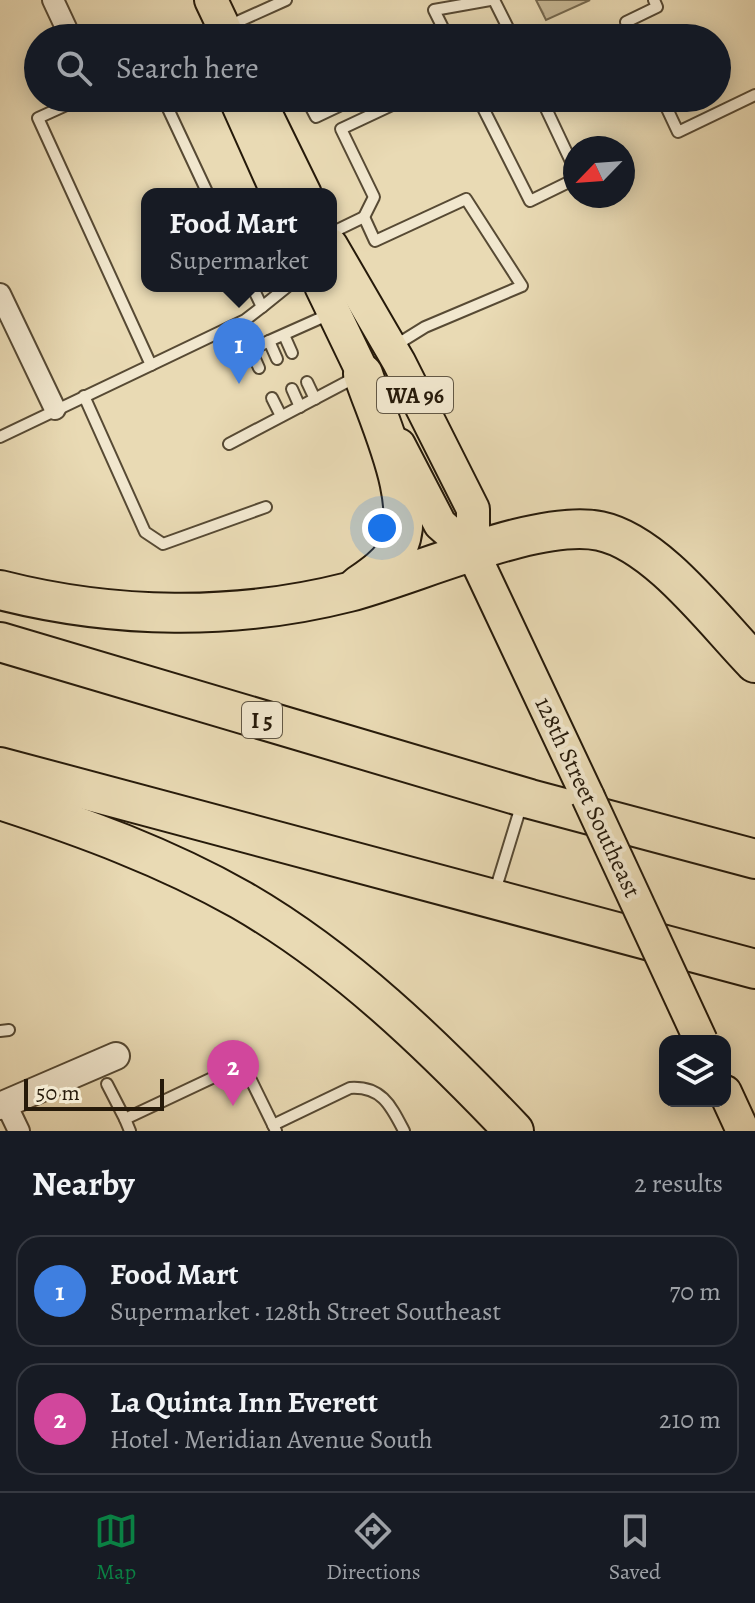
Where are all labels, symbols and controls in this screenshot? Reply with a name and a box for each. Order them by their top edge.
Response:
search box [24,24,731,112]
icon: search [52,46,96,90]
text: Search here [116,48,259,88]
north arrow [563,136,635,208]
popup [141,188,337,292]
text: Food Mart [169,203,298,243]
text: Supermarket [169,243,309,278]
pin: 1 [213,318,265,384]
road number: WA 96 [377,377,453,413]
your location [362,508,402,548]
street label: 128th Street Southeast [527,691,649,903]
road number: I 5 [242,702,282,738]
map controls [659,1035,731,1107]
button: layers [659,1035,731,1107]
pin: 2 [207,1040,259,1106]
scale bar [24,1075,164,1111]
text: 50 m [36,1078,80,1108]
text: Nearby [32,1160,135,1207]
text: 2 results [634,1166,723,1201]
text: Food Mart [110,1254,239,1294]
text: 1 [55,1274,65,1309]
text: 70 m [669,1274,721,1309]
text: Supermarket · 128th Street Southeast [110,1294,501,1329]
text: La Quinta Inn Everett [110,1382,378,1422]
text: 2 [54,1402,66,1437]
text: 210 m [659,1402,721,1437]
text: Hotel · Meridian Avenue South [110,1422,433,1457]
tab: Map [94,1509,138,1587]
tab: Directions [326,1509,421,1587]
tab: Saved [609,1509,661,1587]

